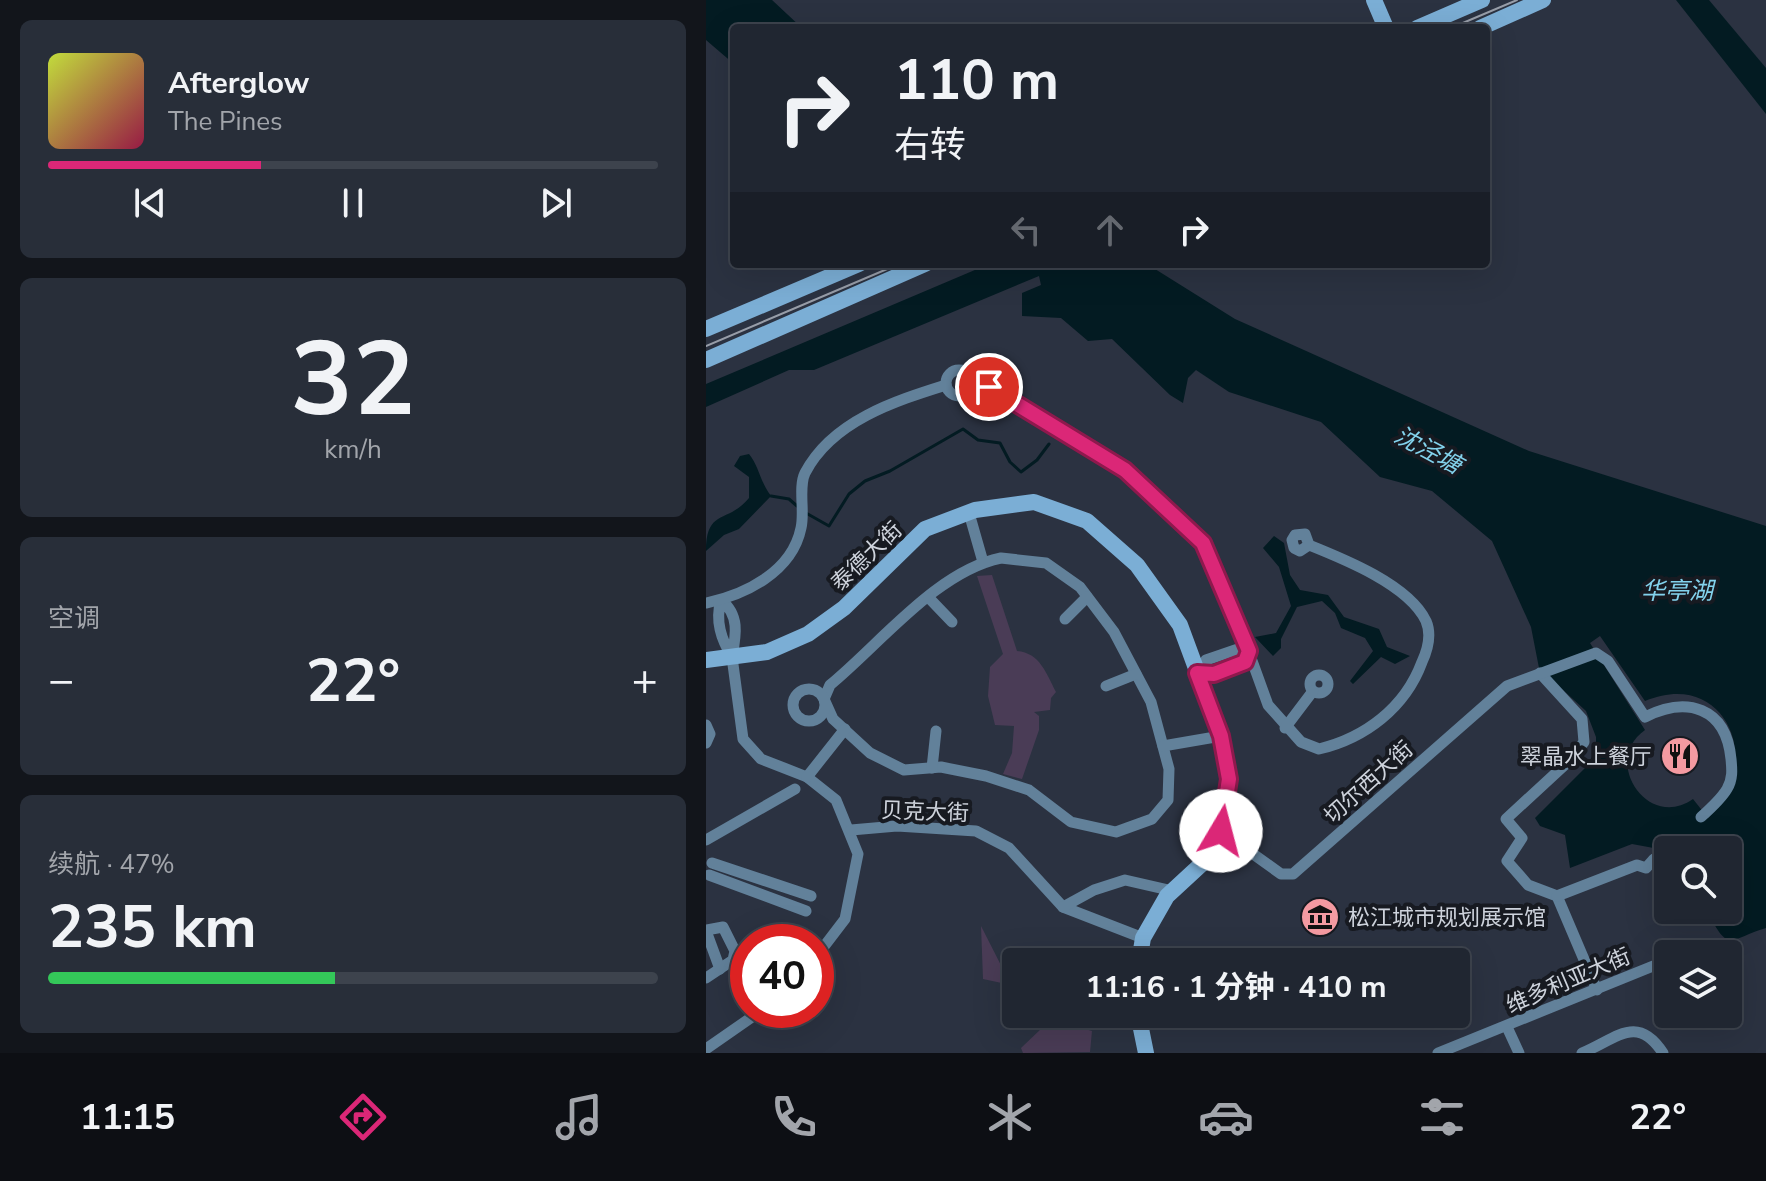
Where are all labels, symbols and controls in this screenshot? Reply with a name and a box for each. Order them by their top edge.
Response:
text: 110 m [894,42,1059,119]
icon: right [762,56,866,160]
text: Afterglow [168,63,309,104]
text: The Pines [168,104,283,139]
text: 右转 [894,121,966,170]
icon: previous [128,181,172,225]
icon: pause [331,181,375,225]
icon: next [534,181,578,225]
icon: left [1004,208,1048,252]
icon: ahead [1088,208,1132,252]
icon: right [1172,208,1216,252]
text: 32 [291,309,415,451]
pin [955,353,1023,421]
icon: arrive [967,365,1011,409]
water label: 沈泾塘 [1389,419,1471,483]
text: km/h [324,432,382,467]
street label: 泰德大街 [825,515,909,598]
water label: 华亭湖 [1641,575,1717,607]
text: 空调 [48,601,100,636]
text: 22° [306,640,400,722]
text: − [48,651,74,711]
text: + [632,651,658,711]
street label: 切尔西大街 [1318,735,1420,831]
restaurant icon: 翠晶水上餐厅 [1659,735,1701,777]
place label: 翠晶水上餐厅 [1520,742,1652,772]
position arrow [1179,789,1263,873]
street label: 贝克大街 [880,795,969,829]
map controls [1654,836,1742,1028]
button: search [1654,836,1742,924]
text: 续航 · 47% [48,847,175,882]
text: 235 km [48,886,257,968]
museum icon: 松江城市规划展示馆 [1299,896,1341,938]
place label: 松江城市规划展示馆 [1348,903,1546,933]
speed limit sign: 40 [730,924,834,1028]
button: layers [1654,940,1742,1028]
street label: 维多利亚大街 [1502,941,1635,1021]
text: 11:16 · 1 分钟 · 410 m [1085,967,1387,1008]
icon: directions [335,1089,391,1145]
icon: music [551,1089,607,1145]
icon: phone [766,1089,822,1145]
icon: climate [982,1089,1038,1145]
icon: car [1198,1089,1254,1145]
icon: filters [1414,1089,1470,1145]
text: 11:15 [80,1093,175,1142]
text: 22° [1629,1093,1686,1142]

